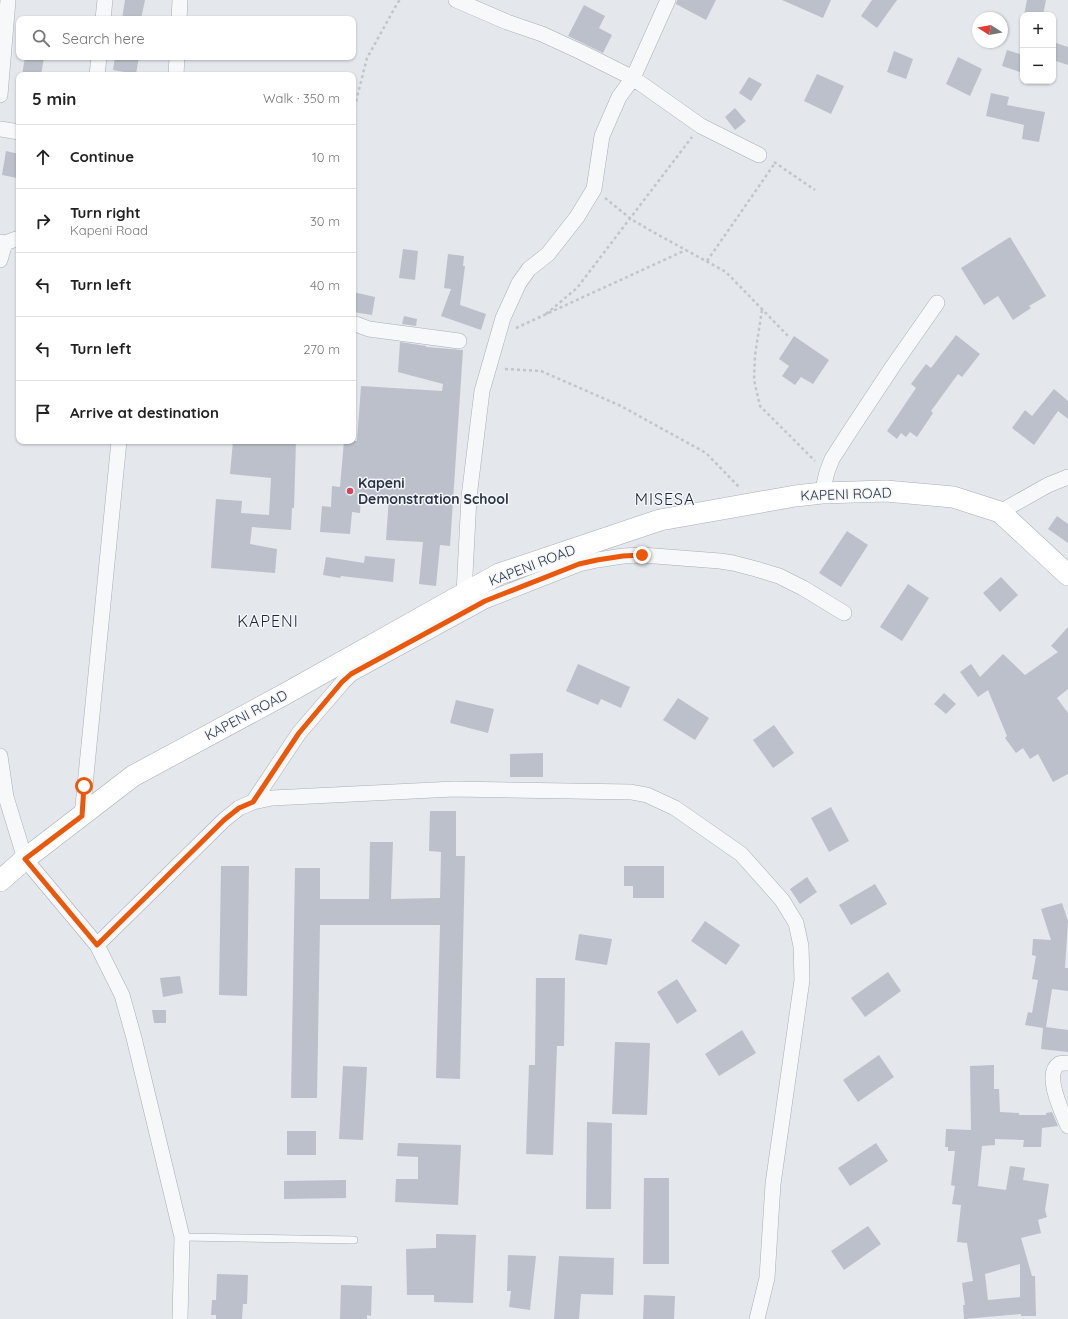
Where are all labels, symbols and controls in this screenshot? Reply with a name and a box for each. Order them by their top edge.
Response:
north arrow [972,12,1008,48]
map controls [1020,12,1056,84]
button: + [1020,12,1056,48]
search box [16,16,356,60]
icon: search [30,27,52,49]
text: Search here [62,29,145,48]
button: − [1020,48,1056,84]
text: 5 min [32,88,76,109]
text: Walk · 350 m [263,90,340,106]
icon: ahead [32,146,54,168]
text: Continue [70,147,134,166]
text: 10 m [312,149,340,165]
text: Turn right [70,203,141,222]
icon: right [32,210,54,232]
text: 30 m [310,213,340,229]
text: Kapeni Road [70,222,148,238]
icon: left [32,274,54,296]
text: Turn left [70,275,132,294]
text: 40 m [310,277,340,293]
icon: left [32,338,54,360]
text: Turn left [70,339,132,358]
text: 270 m [303,341,340,357]
icon: arrive [32,402,54,424]
text: Arrive at destination [70,403,219,422]
place label: Kapeni Demonstration School [358,474,509,508]
street label: KAPENI ROAD [800,483,892,505]
marker: Kapeni Demonstration School [345,486,355,496]
district label: MISESA [635,489,695,509]
street label: KAPENI ROAD [486,540,578,590]
route end [633,546,651,564]
district label: KAPENI [237,611,299,631]
street label: KAPENI ROAD [201,686,291,744]
route start [75,777,93,795]

